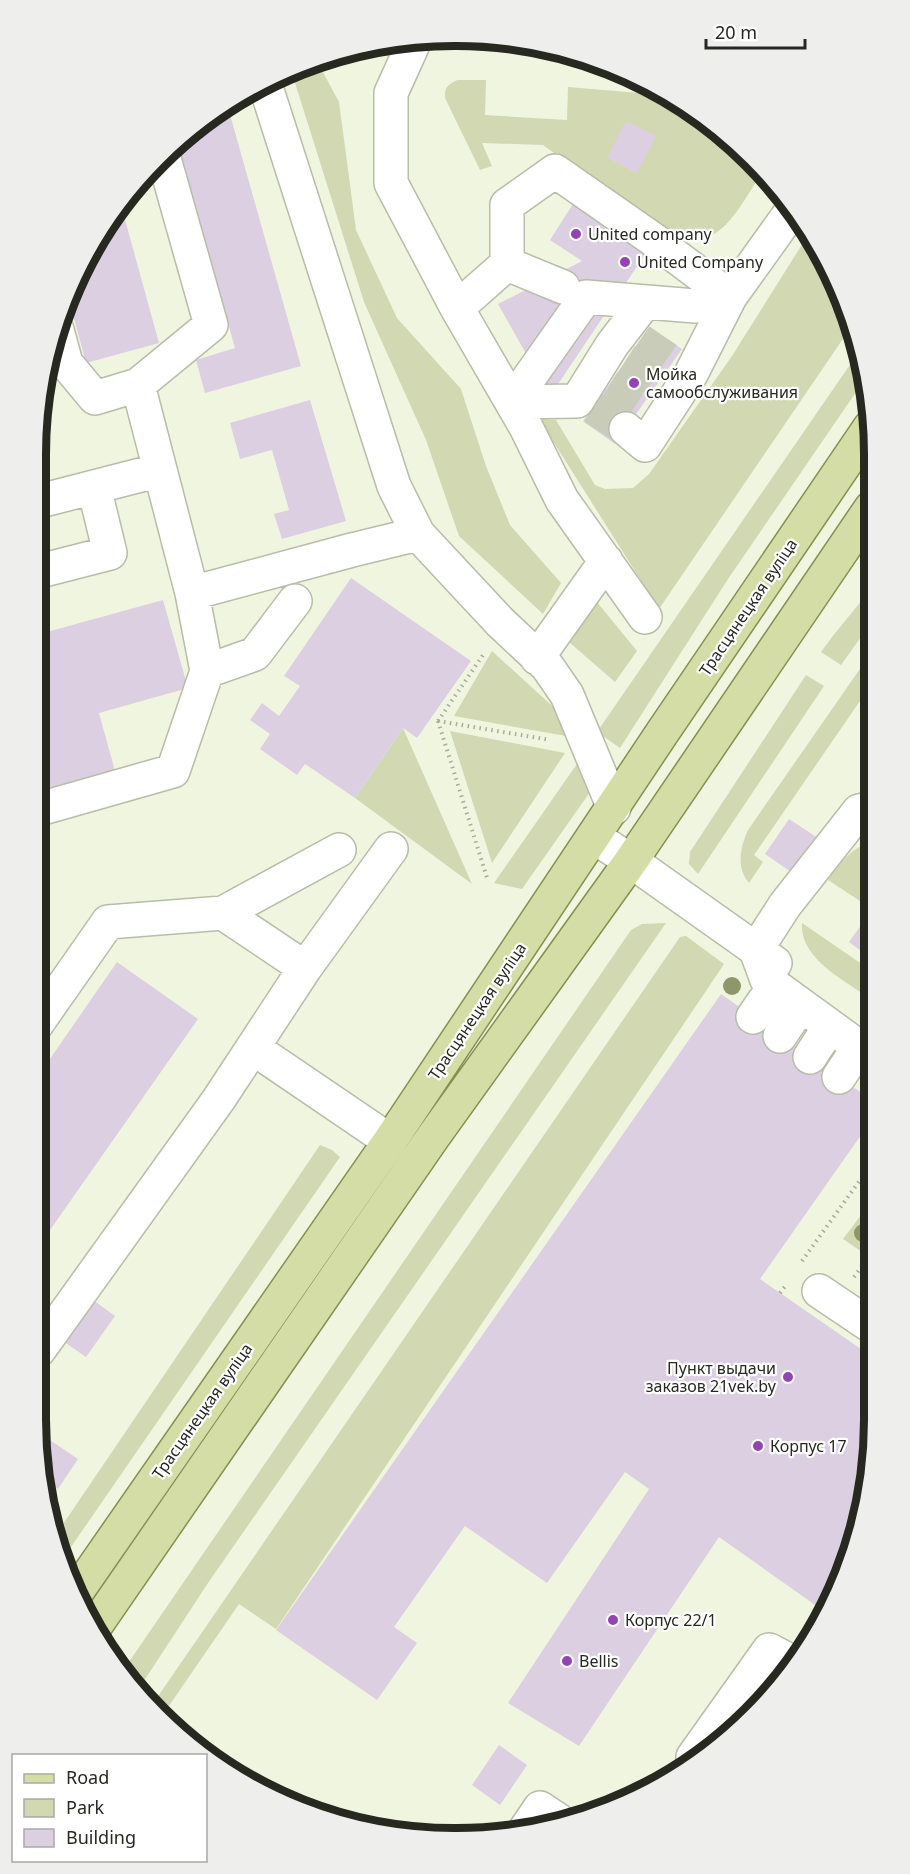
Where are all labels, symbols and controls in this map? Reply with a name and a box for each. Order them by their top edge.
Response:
scale bar [706,12,805,50]
text: 20 m [715,20,757,44]
place label: United company [588,223,713,245]
marker: United company [569,227,583,241]
place label: United Company [637,251,764,273]
marker: United Company [618,255,632,269]
place label: Мойка самообслуживания [646,363,798,403]
marker: Мойка самообслуживания [627,376,641,390]
street label: Трасцянецкая вуліца [694,534,802,680]
street label: Трасцянецкая вуліца [423,938,531,1084]
street label: Трасцянецкая вуліца [147,1339,257,1483]
place label: Пункт выдачи заказов 21vek.by [646,1357,777,1397]
marker: Пункт выдачи заказов 21vek.by [781,1370,795,1384]
place label: Корпус 17 [770,1435,847,1457]
marker: Корпус 17 [751,1439,765,1453]
place label: Корпус 22/1 [625,1609,717,1631]
marker: Корпус 22/1 [606,1613,620,1627]
place label: Bellis [579,1650,618,1672]
marker: Bellis [560,1654,574,1668]
legend [12,1754,207,1862]
text: Road [66,1765,109,1789]
text: Park [66,1795,104,1819]
text: Building [66,1825,136,1849]

